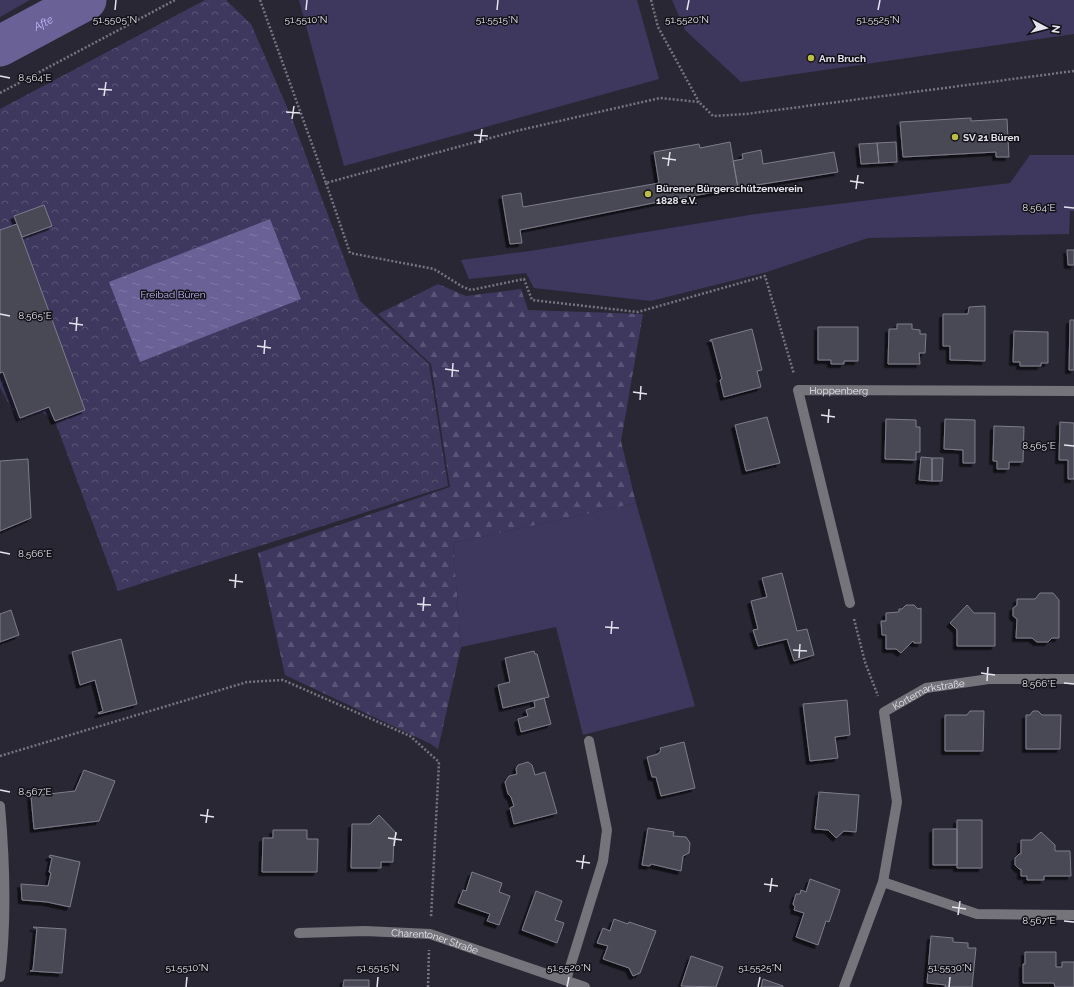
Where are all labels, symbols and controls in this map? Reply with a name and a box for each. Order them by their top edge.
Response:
north arrow [1026,8,1066,48]
water label: Afte [30,12,55,34]
text: 51.5505°N [93,14,137,25]
text: 51.5510°N [284,14,328,25]
text: 51.5515°N [476,14,518,25]
text: 51.5520°N [665,14,709,25]
text: 51.5525°N [856,14,900,25]
text: N [1048,24,1062,34]
marker: Am Bruch [806,53,816,63]
place label: Am Bruch [819,53,866,64]
text: 8.564°E [18,72,52,83]
marker: SV 21 Büren [950,132,960,142]
place label: SV 21 Büren [963,132,1020,143]
place label: Bürener Bürgerschützenverein 1828 e.V. [656,183,803,206]
marker: Bürener Bürgerschützenverein 1828 e.V. [643,189,653,199]
text: 8.564°E [1022,202,1056,213]
park label: Freibad Büren [141,289,206,300]
text: 8.565°E [18,310,52,321]
street label: Hoppenberg [809,385,868,396]
text: 8.565°E [1022,440,1056,451]
text: 8.566°E [18,548,52,559]
street label: Kortemarkstraße [890,677,965,712]
text: 8.566°E [1022,678,1056,689]
text: 8.567°E [18,786,52,797]
text: 8.567°E [1022,915,1056,926]
street label: Charentoner Straße [391,927,480,956]
text: 51.5510°N [165,962,209,973]
text: 51.5515°N [357,962,399,973]
text: 51.5520°N [547,962,591,973]
text: 51.5525°N [738,962,782,973]
text: 51.5530°N [928,962,972,973]

